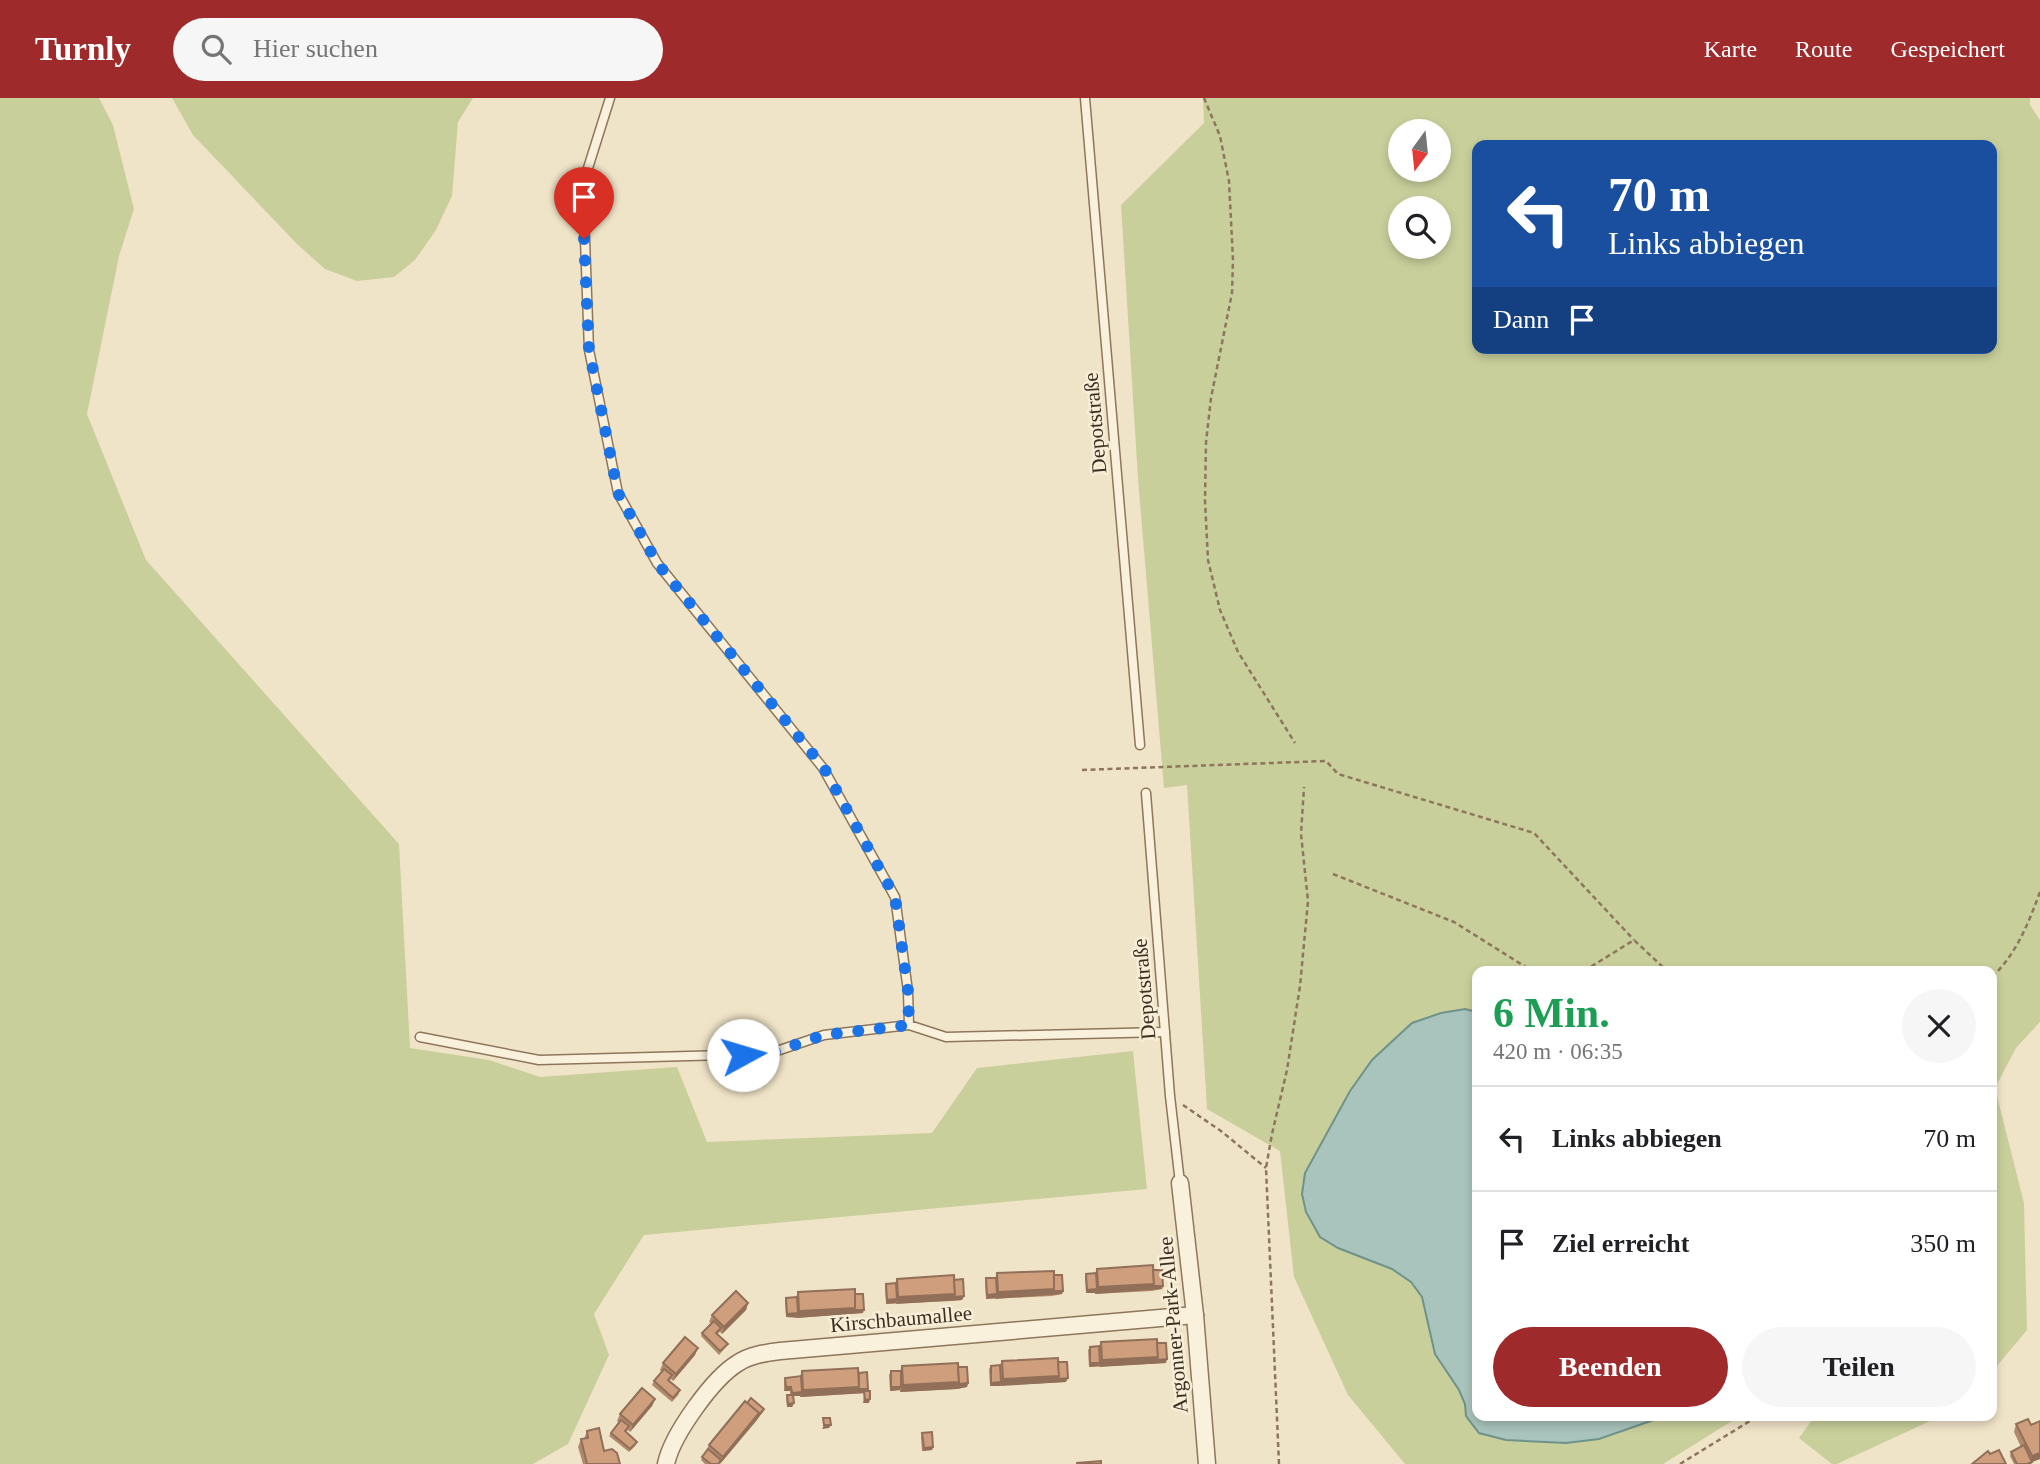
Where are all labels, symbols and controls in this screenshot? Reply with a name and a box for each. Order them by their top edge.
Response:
search box [173,18,663,81]
icon: search [197,30,235,68]
text: Turnly [35,31,131,67]
text: Hier suchen [253,34,378,63]
text: Karte [1704,36,1757,62]
text: Route [1795,36,1852,62]
text: Gespeichert [1890,36,2005,62]
north arrow [1388,119,1451,182]
map controls [1388,119,1451,259]
pin [554,167,614,239]
text: 70 m [1608,167,1710,222]
icon: left [1493,168,1584,259]
icon: arrive [565,178,603,216]
button: search [1388,196,1451,259]
text: Links abbiegen [1608,225,1804,261]
icon: arrive [1563,301,1601,339]
text: Dann [1493,305,1549,334]
street label: Depotstraße [1079,371,1111,475]
street label: Depotstraße [1128,937,1160,1041]
button: close [1902,989,1976,1063]
text: 6 Min. [1493,990,1610,1036]
position arrow [706,1018,780,1092]
text: 420 m · 06:35 [1493,1039,1623,1064]
icon: left [1493,1120,1531,1158]
text: Links abbiegen [1552,1124,1722,1153]
text: 70 m [1923,1124,1976,1153]
icon: arrive [1493,1225,1531,1263]
text: Ziel erreicht [1552,1229,1689,1258]
text: 350 m [1910,1229,1976,1258]
street label: Argonner-Park-Allee [1153,1235,1193,1415]
street label: Kirschbaumallee [829,1301,973,1337]
button: Beenden [1493,1327,1728,1407]
button: Teilen [1742,1327,1976,1407]

